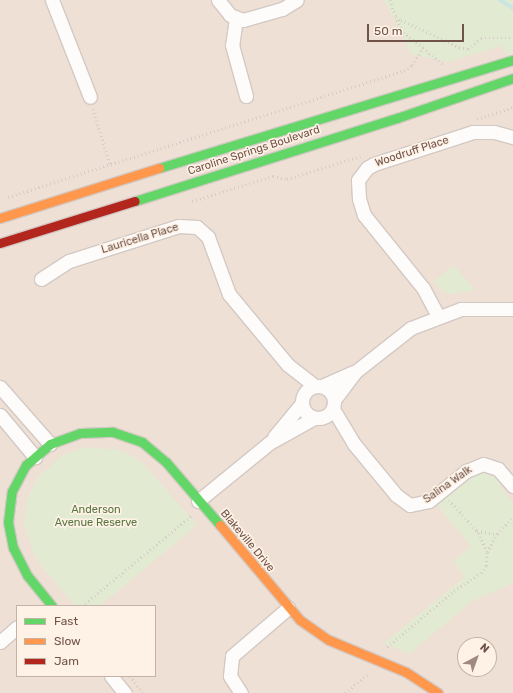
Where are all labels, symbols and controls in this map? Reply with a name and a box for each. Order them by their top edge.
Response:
scale bar [369,16,466,42]
text: 50 m [374,24,402,38]
street label: Caroline Springs Boulevard [186,123,322,179]
street label: Woodruff Place [373,134,451,170]
street label: Lauricella Place [100,221,180,257]
street label: Salina Walk [421,463,475,507]
park label: Anderson Avenue Reserve [55,504,137,530]
street label: Blakeville Drive [217,507,277,575]
legend [16,605,156,677]
text: Fast [54,614,78,628]
text: Slow [54,634,81,648]
north arrow [457,637,497,677]
text: N [477,641,492,656]
text: Jam [54,654,79,668]

